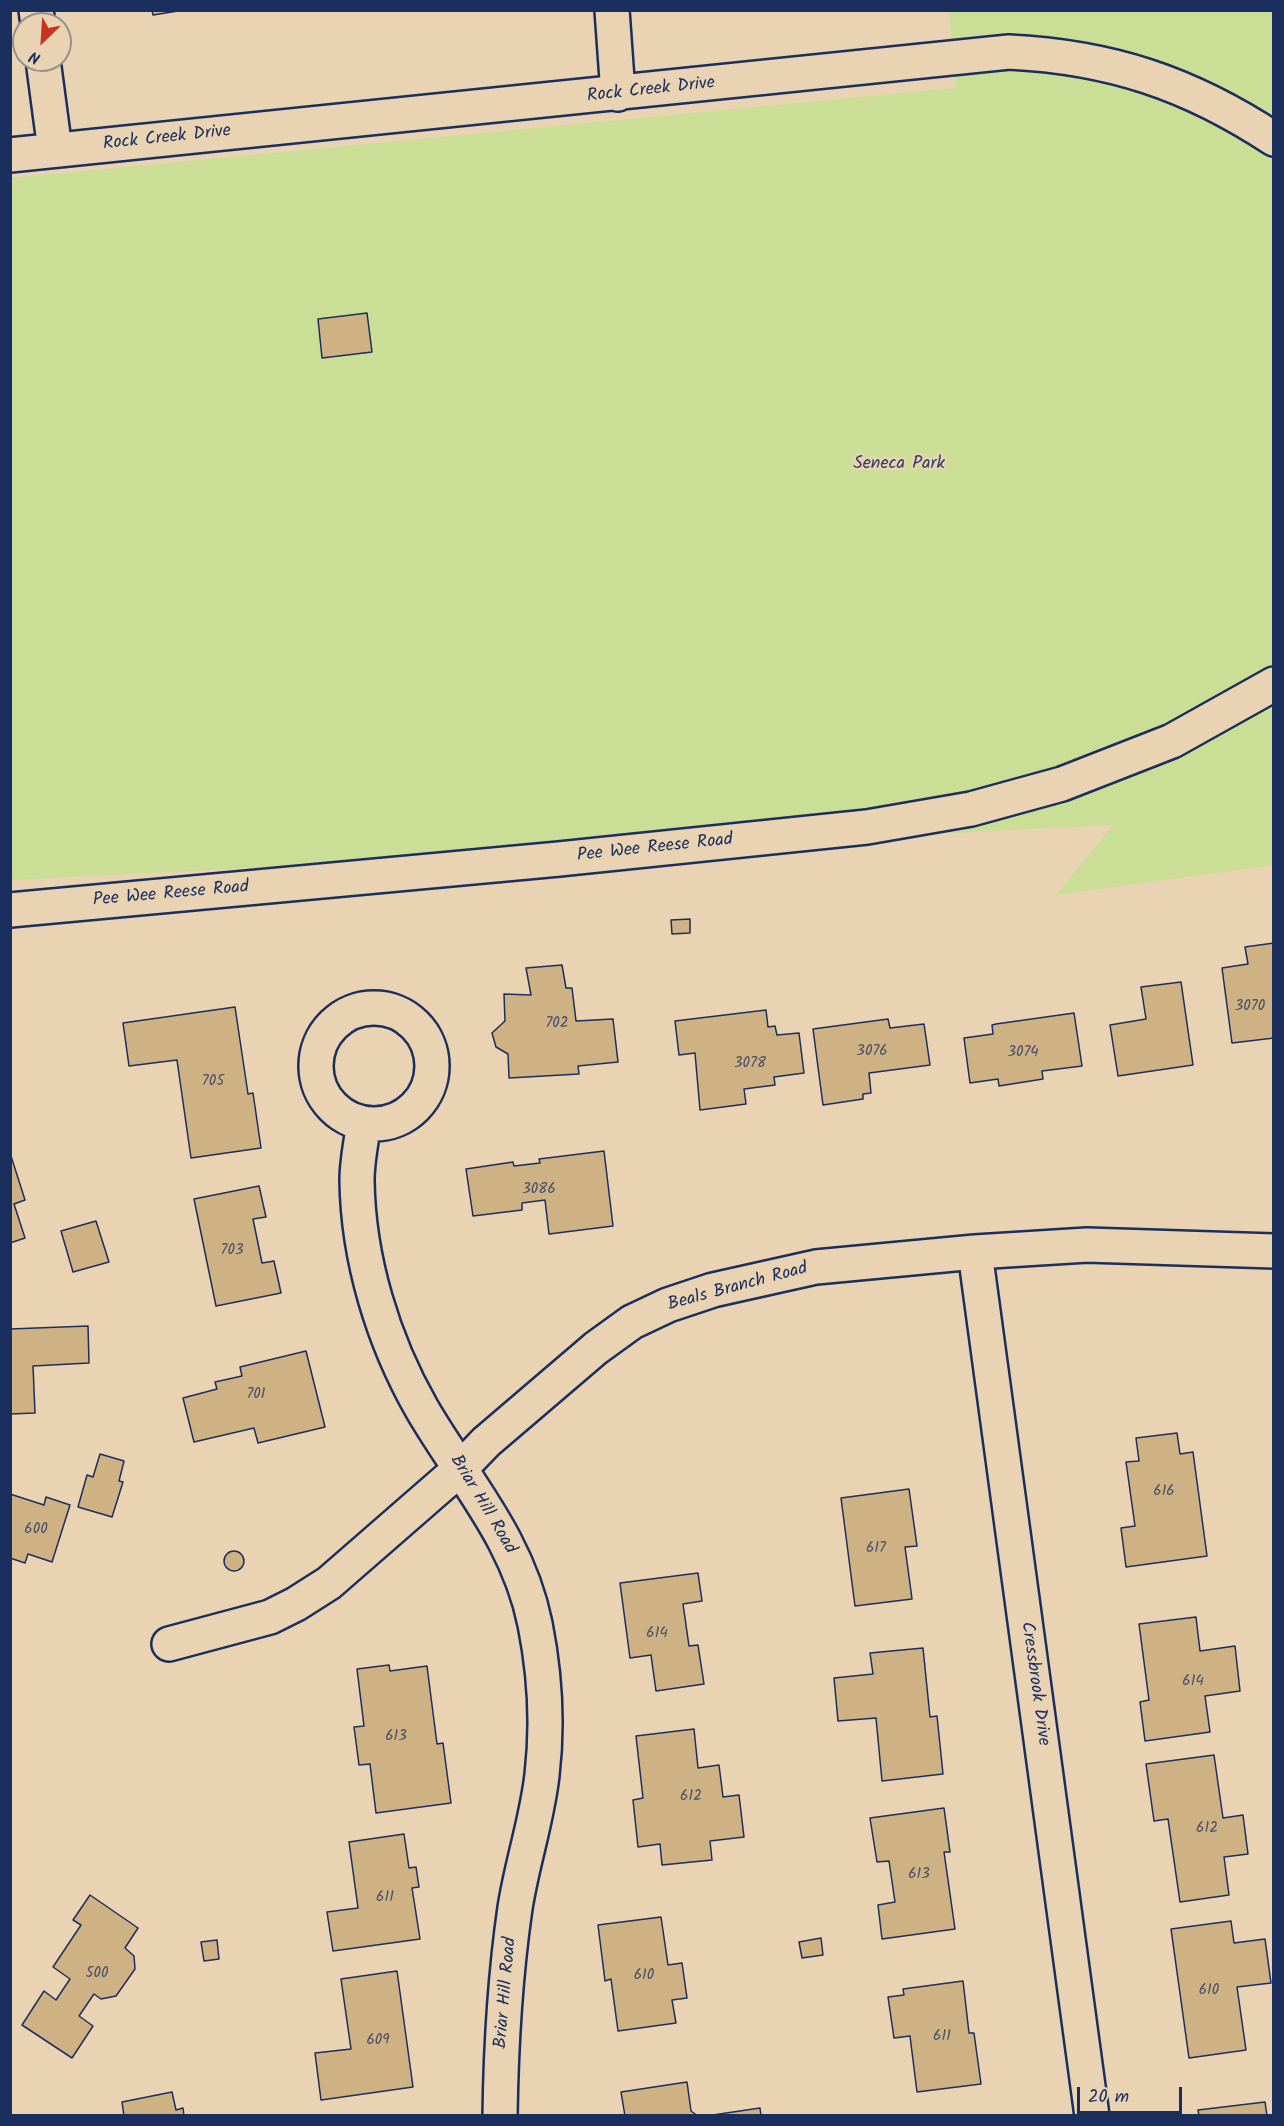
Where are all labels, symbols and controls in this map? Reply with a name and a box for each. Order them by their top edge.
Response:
north arrow [12,12,72,72]
text: N [25,43,45,70]
street label: Rock Creek Drive [586,74,716,108]
street label: Rock Creek Drive [102,122,232,156]
park label: Seneca Park [853,454,945,476]
street label: Pee Wee Reese Road [576,830,734,868]
street label: Pee Wee Reese Road [92,877,250,913]
house number: 3070 [1235,998,1265,1016]
house number: 702 [545,1015,569,1033]
house number: 3076 [856,1043,888,1061]
house number: 3074 [1007,1044,1039,1062]
house number: 3078 [734,1055,766,1073]
house number: 705 [202,1073,224,1091]
house number: 3086 [522,1181,556,1199]
house number: 703 [221,1242,243,1260]
street label: Beals Branch Road [666,1259,810,1317]
house number: 701 [246,1386,266,1404]
street label: Briar Hill Road [444,1452,520,1558]
house number: 616 [1153,1483,1175,1501]
house number: 600 [24,1521,48,1539]
house number: 617 [866,1540,886,1558]
street label: Cressbrook Drive [1015,1621,1053,1747]
house number: 614 [646,1625,668,1643]
house number: 614 [1182,1673,1204,1691]
house number: 613 [385,1728,407,1746]
house number: 612 [680,1788,702,1806]
house number: 612 [1196,1820,1218,1838]
house number: 613 [908,1866,930,1884]
house number: 611 [376,1889,394,1907]
street label: Briar Hill Road [491,1936,523,2050]
house number: 500 [85,1965,109,1983]
house number: 610 [634,1967,654,1985]
house number: 610 [1199,1982,1219,2000]
house number: 611 [933,2028,951,2046]
house number: 609 [366,2032,390,2050]
scale bar [1080,2075,1185,2113]
text: 20 m [1088,2083,1129,2112]

